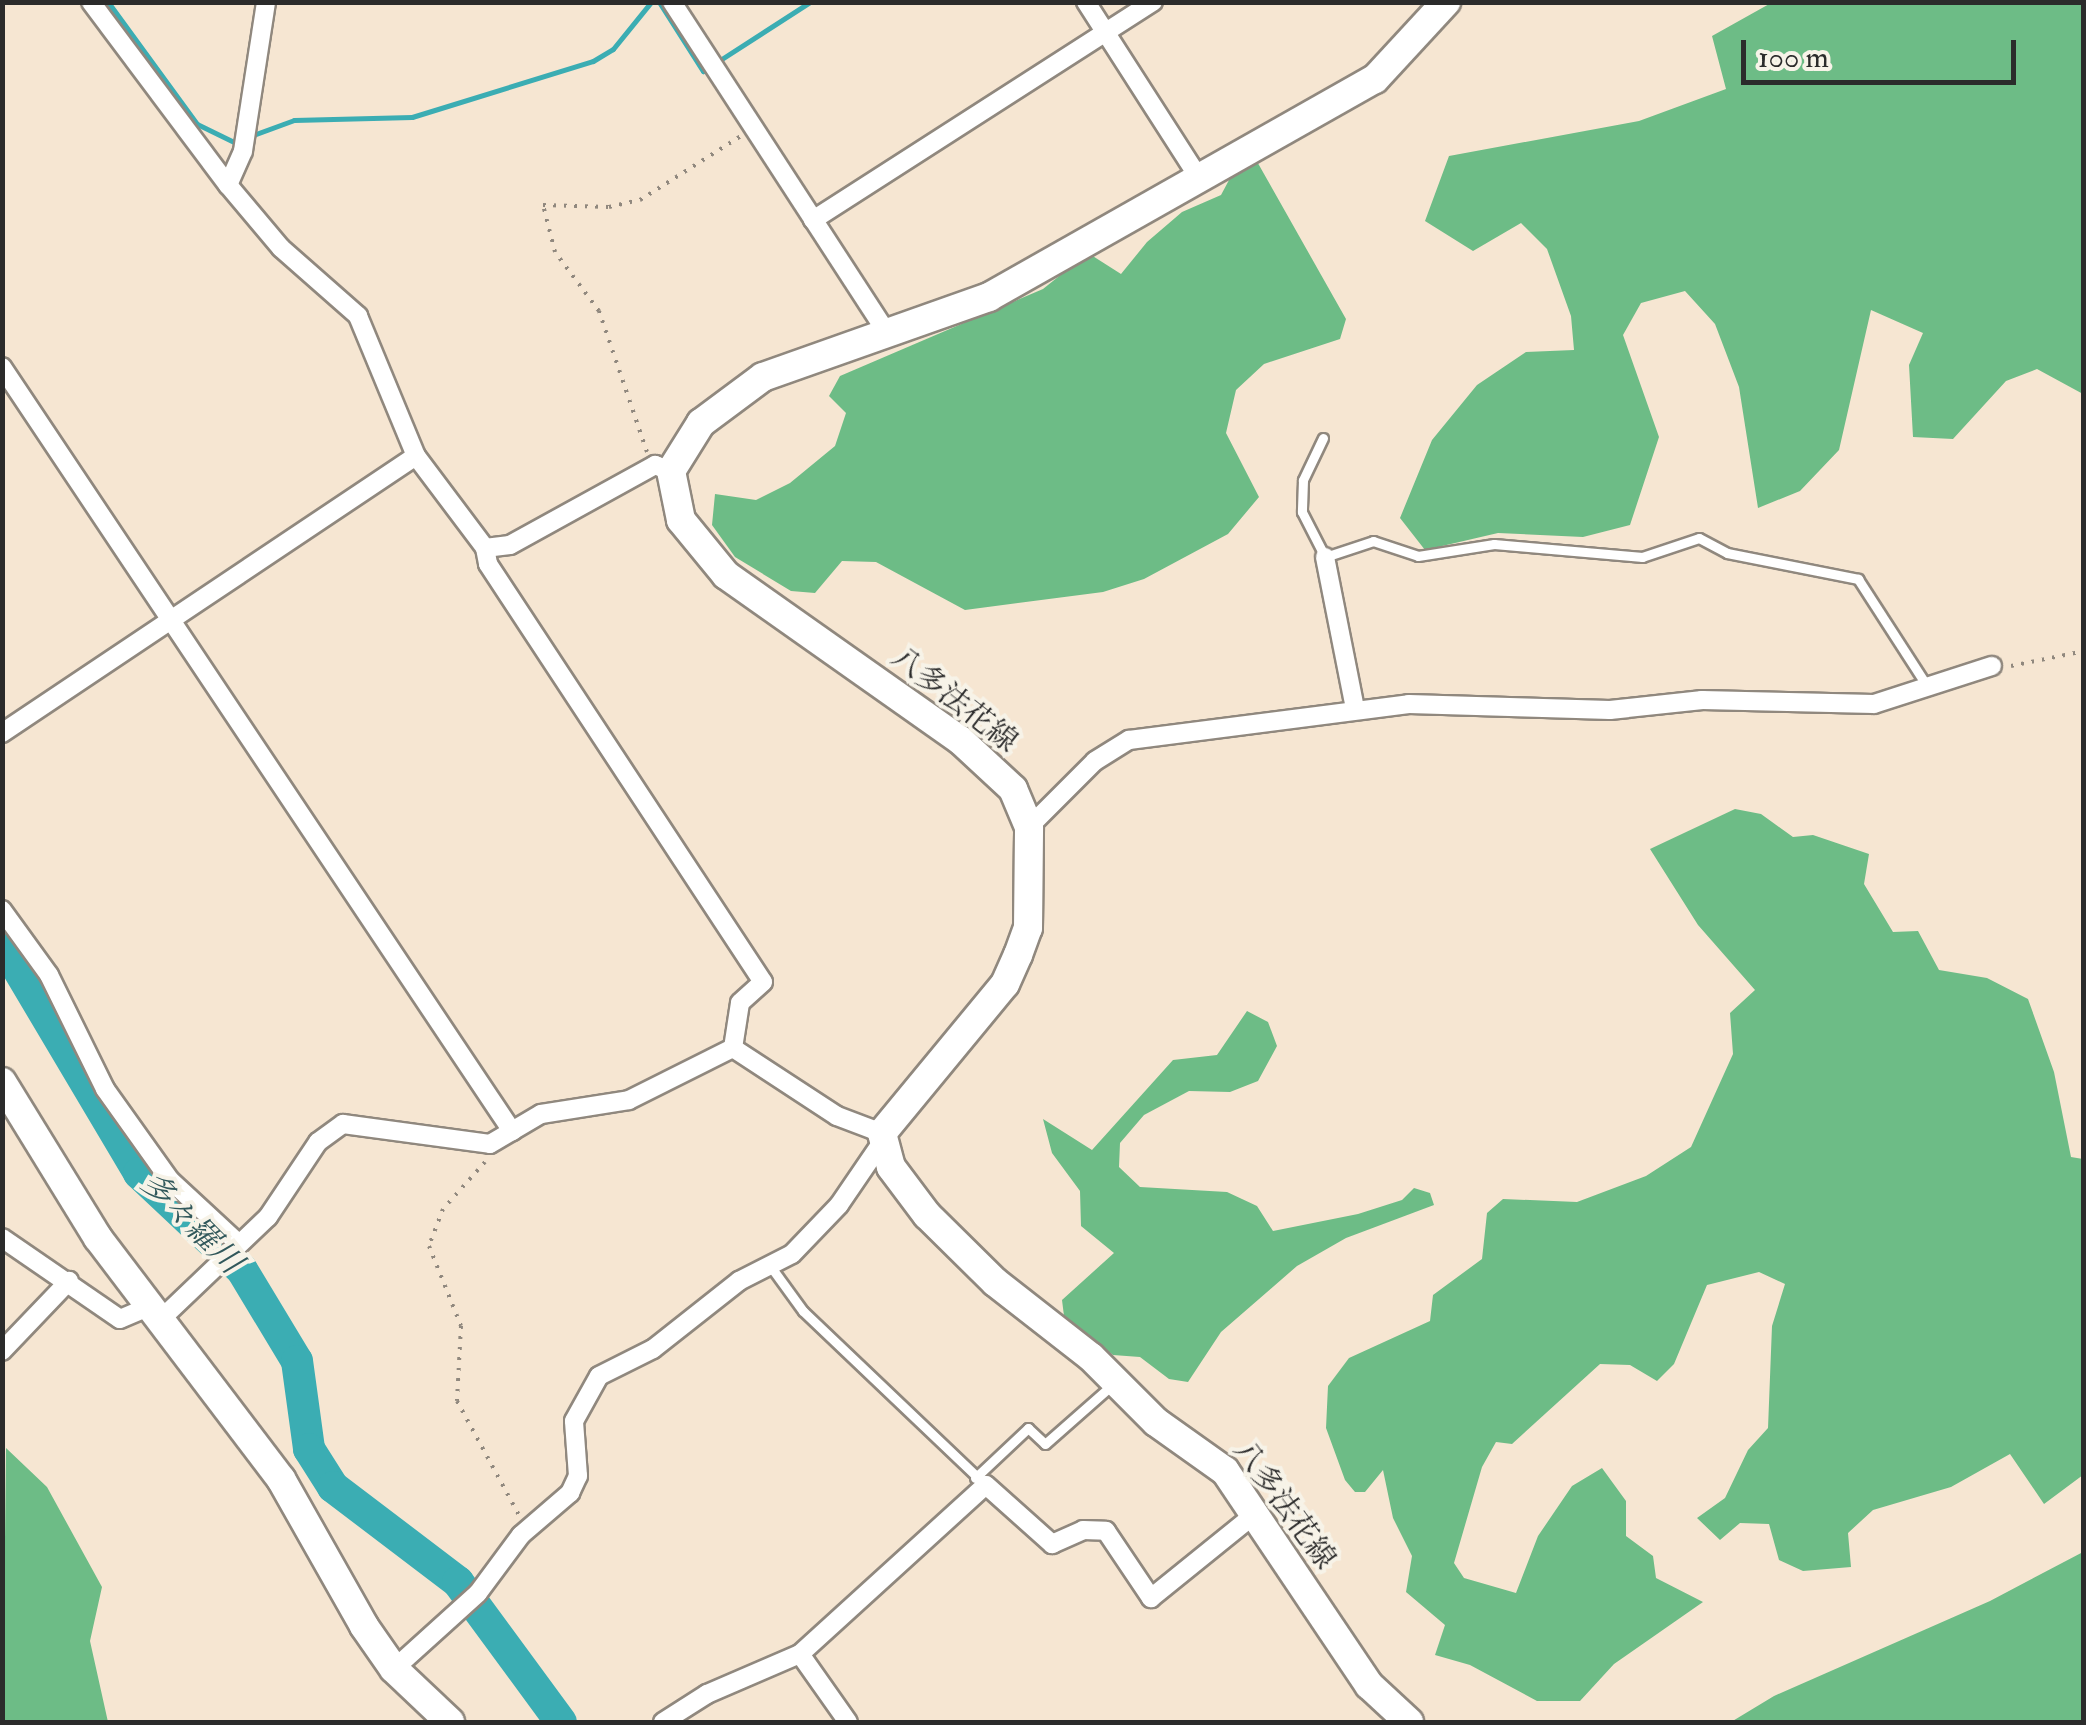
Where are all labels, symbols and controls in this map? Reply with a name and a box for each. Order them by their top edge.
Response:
scale bar [1746,20,2021,82]
text: 100 m [1758,39,1829,76]
street label: 八多法花線 [884,640,1024,760]
water label: 多々羅川 [132,1164,250,1282]
street label: 八多法花線 [1225,1434,1343,1576]

